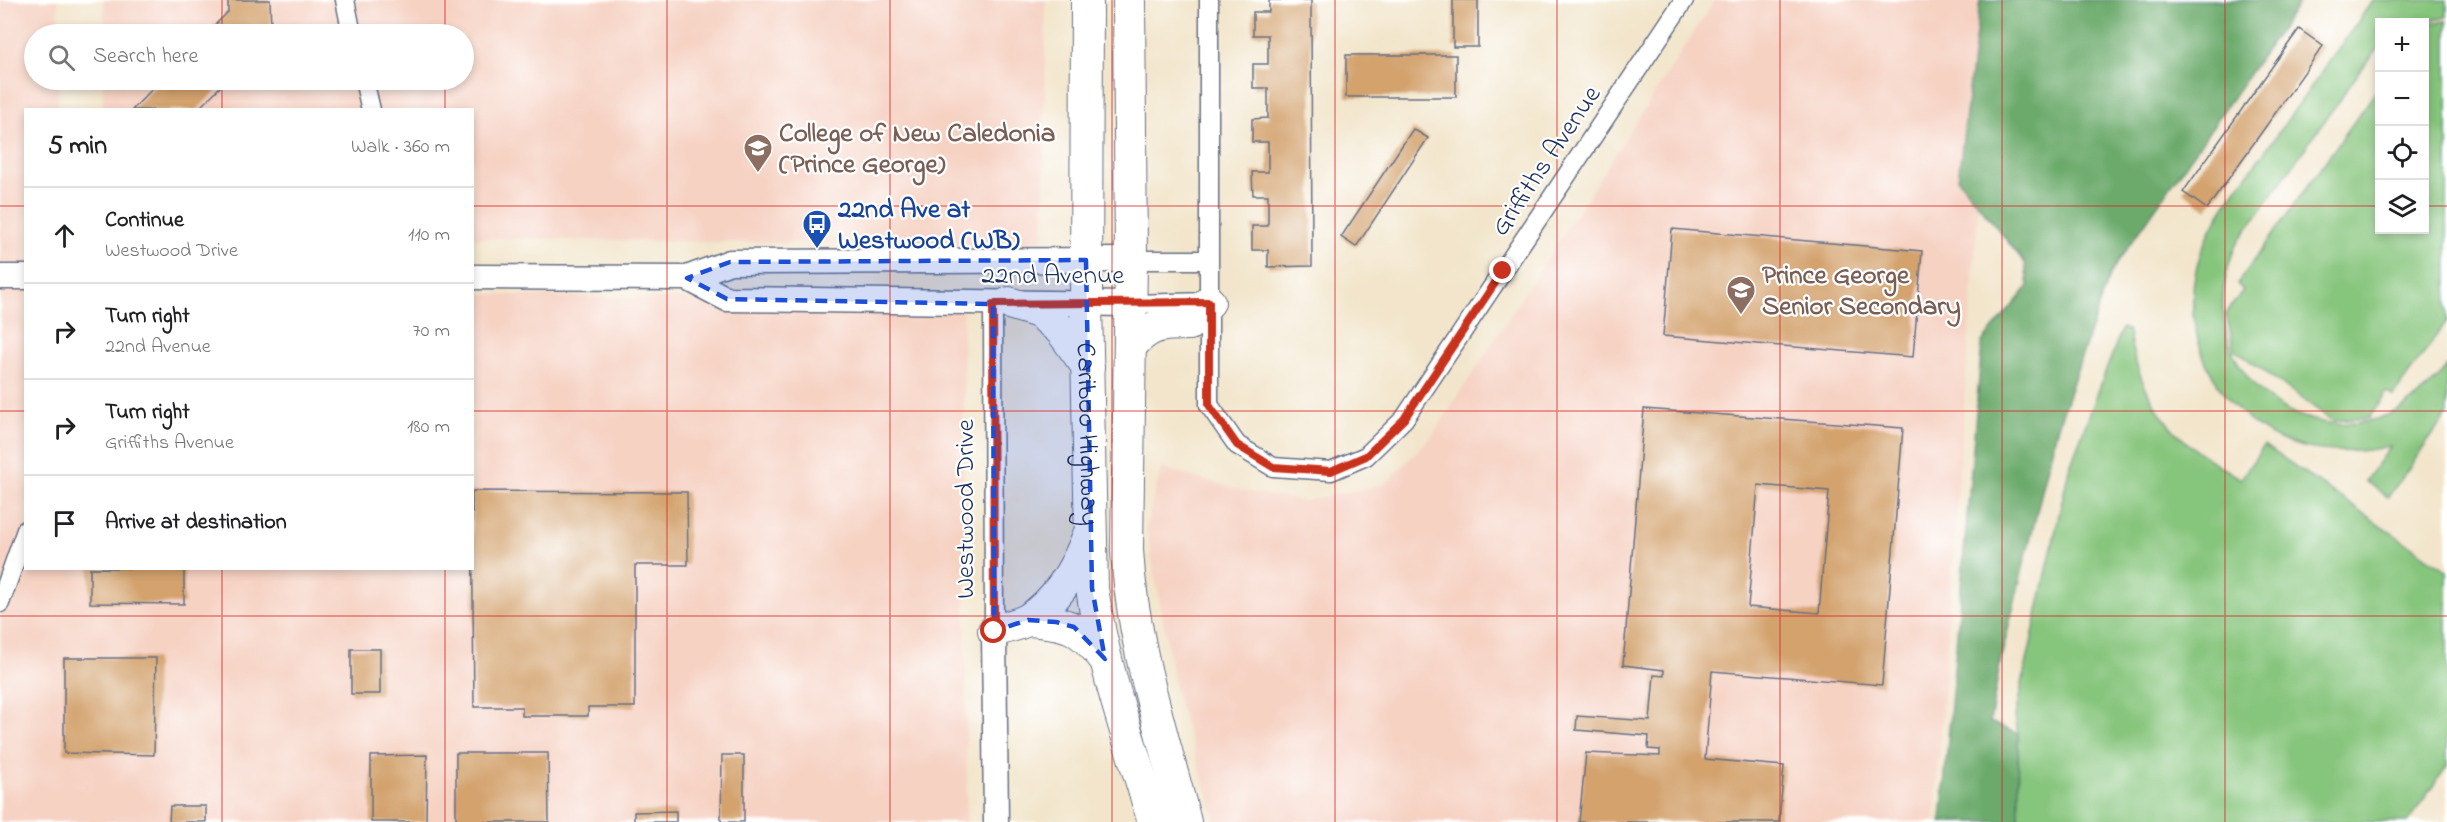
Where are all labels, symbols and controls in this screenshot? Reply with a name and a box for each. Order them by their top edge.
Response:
map controls [2375,18,2429,234]
button: + [2375,18,2429,72]
search box [24,24,474,90]
icon: search [45,41,78,74]
text: Search here [93,41,198,73]
button: − [2375,72,2429,126]
street label: Griffiths Avenue [1482,78,1612,244]
place label: College of New Caledonia (Prince George) [779,115,1055,186]
button: locate [2375,126,2429,180]
text: 5 min [48,128,107,166]
school or university icon: College of New Caledonia (Prince George) [742,132,774,174]
text: Walk · 360 m [351,133,450,162]
button: layers [2375,180,2429,234]
place label: 22nd Ave at Westwood (WB) [837,191,1020,261]
text: Continue [105,205,184,237]
bus stop icon: 22nd Ave at Westwood (WB) [801,208,833,250]
icon: ahead [48,219,81,252]
text: 110 m [408,221,450,250]
text: Westwood Drive [105,237,238,266]
street label: 22nd Avenue [982,257,1125,296]
route end [1489,257,1515,283]
place label: Prince George Senior Secondary [1762,257,1961,327]
school or university icon: Prince George Senior Secondary [1725,274,1757,316]
text: Turn right [105,301,190,333]
icon: right [48,315,81,348]
text: 70 m [413,317,450,346]
text: 22nd Avenue [105,333,211,362]
street label: Cariboo Highway [1065,342,1108,526]
text: Turn right [105,397,190,429]
icon: right [48,411,81,444]
text: 180 m [407,413,450,442]
street label: Westwood Drive [947,418,986,599]
text: Griffiths Avenue [105,429,234,458]
icon: arrive [48,507,81,540]
text: Arrive at destination [105,507,287,539]
route start [980,617,1006,643]

